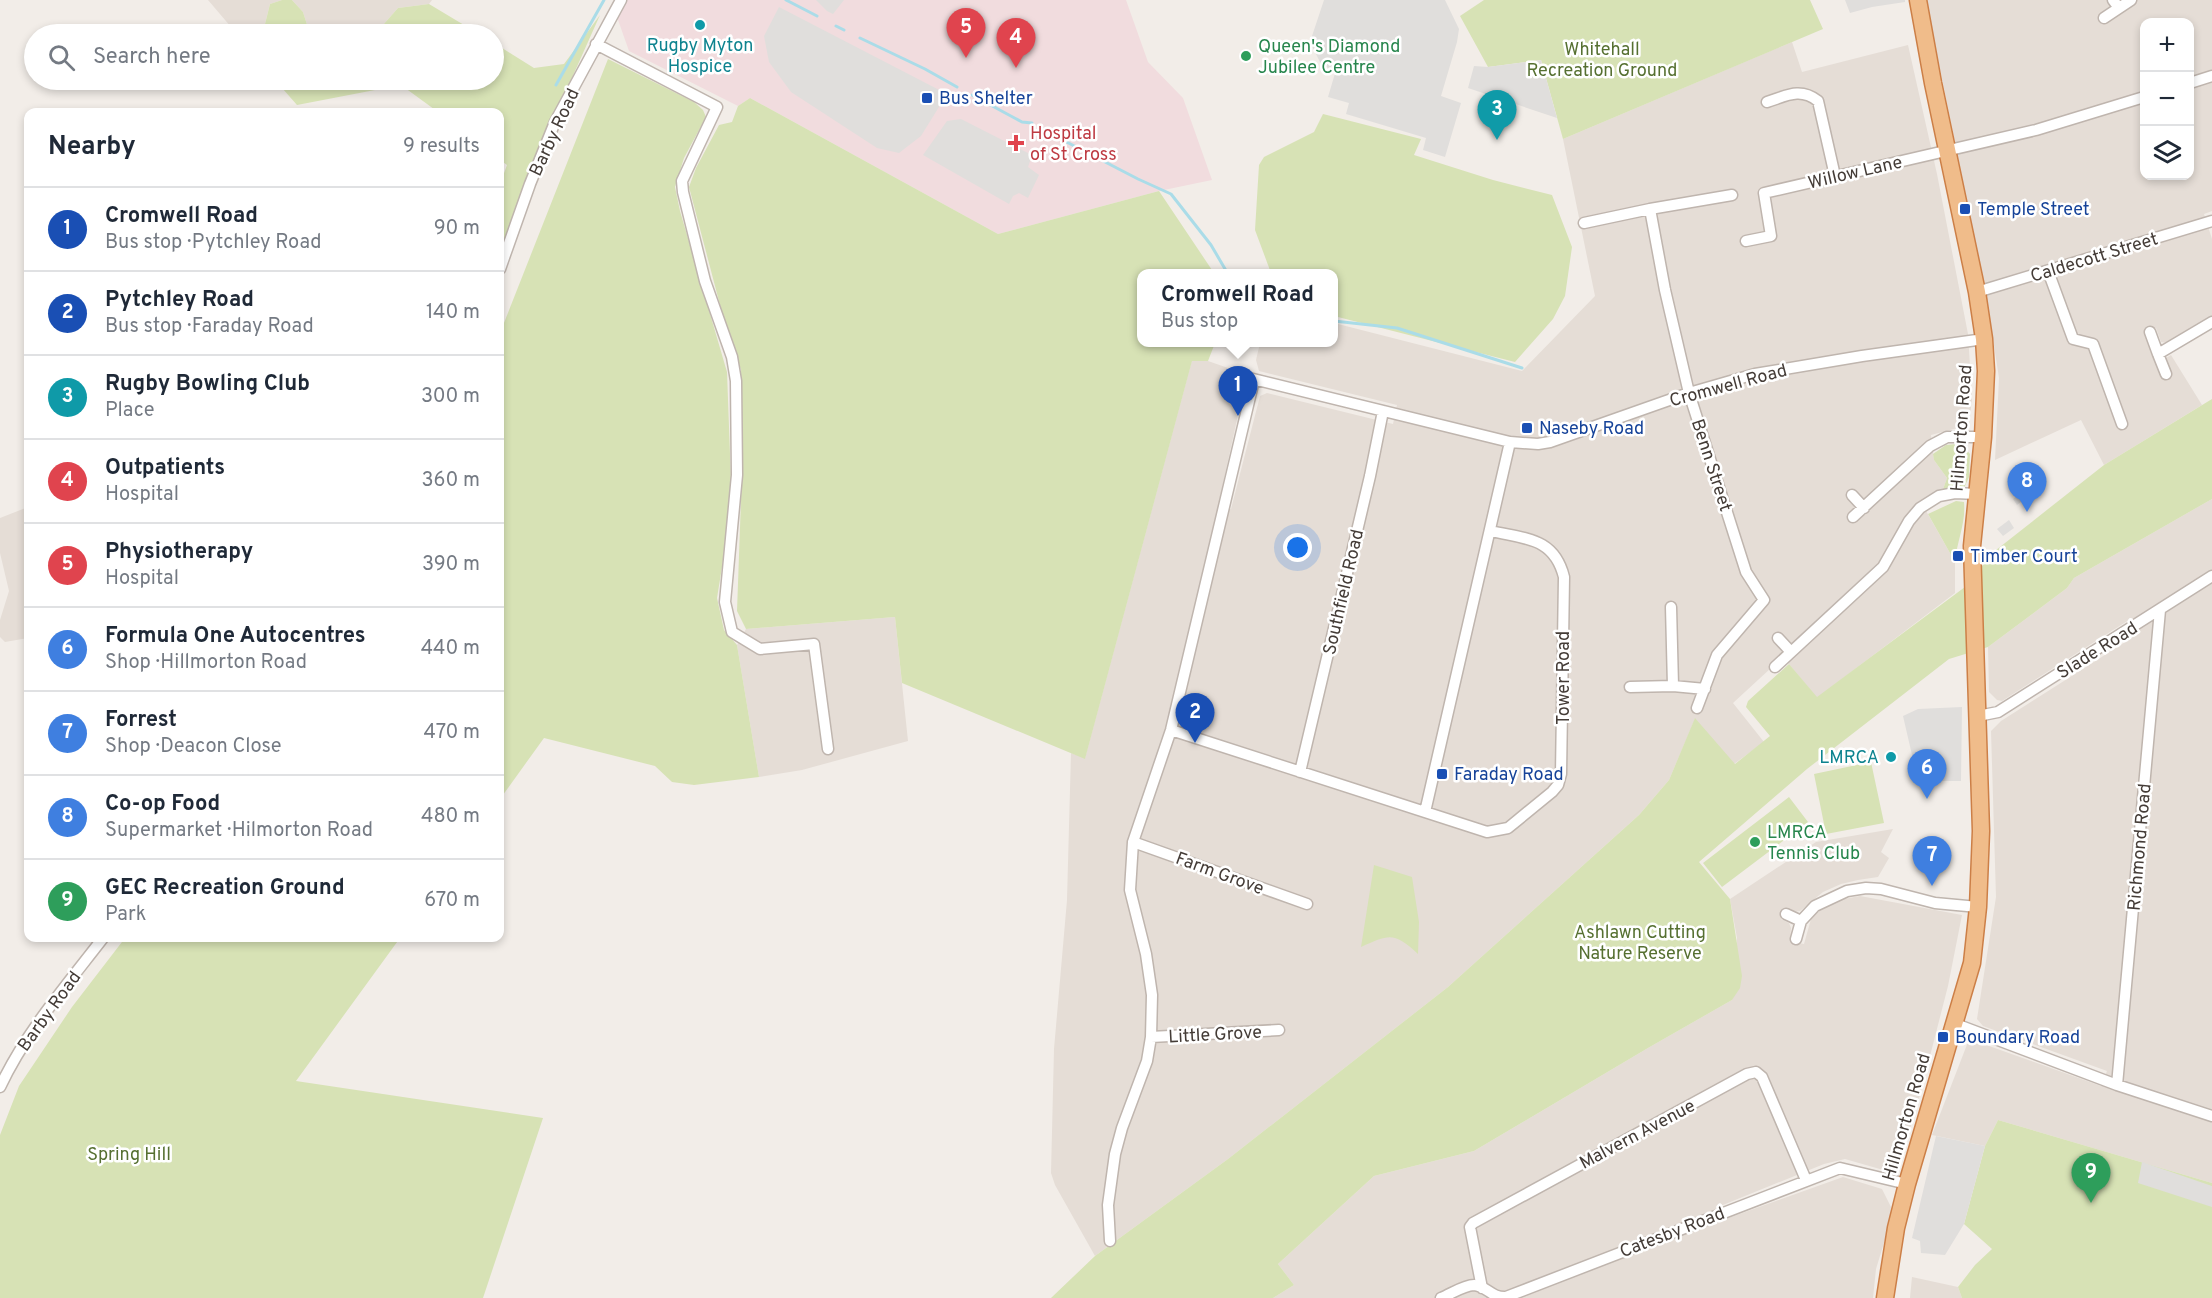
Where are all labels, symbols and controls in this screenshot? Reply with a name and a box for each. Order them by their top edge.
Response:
pin: 5 [946,8,986,58]
marker: Rugby Myton Hospice [693,18,707,32]
map controls [2140,18,2194,180]
button: + [2140,18,2194,72]
pin: 4 [996,19,1036,68]
search box [24,24,504,90]
place label: Rugby Myton Hospice [647,35,753,79]
place label: Queen's Diamond Jubilee Centre [1258,36,1400,80]
park label: Whitehall Recreation Ground [1526,39,1678,83]
icon: search [45,41,78,74]
text: Search here [93,44,211,71]
marker: Queen's Diamond Jubilee Centre [1239,49,1253,63]
button: − [2140,72,2194,126]
street label: Barby Road [525,85,586,180]
place label: Bus Shelter [939,88,1033,111]
pin: 3 [1478,90,1516,140]
marker: Bus Shelter [920,91,934,105]
place label: Hospital of St Cross [1030,123,1117,167]
button: layers [2140,126,2194,180]
text: Nearby [48,131,136,164]
text: 9 results [403,134,480,160]
marker: Hospital of St Cross [1007,134,1025,152]
street label: Willow Lane [1806,151,1905,195]
place label: Temple Street [1977,199,2090,222]
marker: Temple Street [1958,202,1972,216]
text: Cromwell Road [105,203,258,230]
text: 1 [64,216,72,242]
text: 90 m [434,216,480,242]
street label: Caldecott Street [2028,228,2161,289]
text: Bus stop · Pytchley Road [105,230,322,256]
popup [1137,269,1338,347]
text: Cromwell Road [1161,282,1314,309]
text: Pytchley Road [105,287,254,314]
text: 2 [61,300,74,326]
text: 140 m [426,300,480,326]
text: Bus stop [1161,309,1238,335]
text: Bus stop · Faraday Road [105,314,314,340]
street label: Cromwell Road [1667,360,1790,413]
street label: Hilmorton Road [1947,364,1978,492]
pin: 1 [1218,366,1258,416]
text: Rugby Bowling Club [105,371,310,398]
text: 3 [62,384,74,410]
text: 300 m [421,384,480,410]
text: Place [105,398,155,424]
street label: Benn Street [1685,416,1736,515]
place label: Naseby Road [1539,418,1644,441]
marker: Naseby Road [1520,421,1534,435]
text: Outpatients [105,455,225,482]
pin: 8 [2008,462,2046,512]
text: 4 [61,468,74,494]
text: 360 m [422,468,480,494]
text: Hospital [105,482,179,508]
street label: Southfield Road [1319,527,1370,657]
your location [1283,533,1312,562]
text: Physiotherapy [105,539,253,566]
place label: Timber Court [1970,546,2078,569]
marker: Timber Court [1951,549,1965,563]
text: 5 [61,552,74,578]
text: 390 m [422,552,480,578]
text: Hospital [105,566,179,592]
street label: Slade Road [2053,617,2142,685]
text: Formula One Autocentres [105,623,366,650]
street label: Tower Road [1553,631,1576,725]
text: 6 [61,636,74,662]
text: 440 m [421,636,480,662]
text: Shop · Hillmorton Road [105,650,307,676]
pin: 2 [1176,694,1214,743]
text: Forrest [105,707,177,734]
text: 7 [62,720,73,746]
text: 470 m [423,720,480,746]
text: Shop · Deacon Close [105,734,281,760]
place label: LMRCA [1819,747,1879,770]
marker: LMRCA [1884,750,1898,764]
pin: 6 [1908,750,1946,799]
place label: Faraday Road [1454,764,1564,787]
marker: Faraday Road [1435,767,1449,781]
street label: Richmond Road [2123,782,2158,912]
text: Co-op Food [105,791,220,818]
text: 8 [61,804,74,830]
text: 480 m [421,804,480,830]
text: Supermarket · Hilmorton Road [105,818,373,844]
place label: LMRCA Tennis Club [1767,822,1860,866]
marker: LMRCA Tennis Club [1748,835,1762,849]
pin: 7 [1912,836,1952,886]
street label: Farm Grove [1172,848,1267,901]
text: GEC Recreation Ground [105,875,345,902]
text: 9 [61,888,74,914]
text: 670 m [424,888,480,914]
text: Park [105,902,146,928]
park label: Ashlawn Cutting Nature Reserve [1574,922,1706,966]
street label: Barby Road [13,967,87,1057]
street label: Little Grove [1168,1022,1263,1049]
place label: Boundary Road [1955,1027,2080,1050]
marker: Boundary Road [1936,1030,1950,1044]
street label: Hillmorton Road [1878,1051,1937,1184]
street label: Malvern Avenue [1576,1095,1700,1175]
park label: Spring Hill [87,1144,171,1167]
pin: 9 [2072,1154,2110,1203]
street label: Catesby Road [1617,1203,1728,1264]

